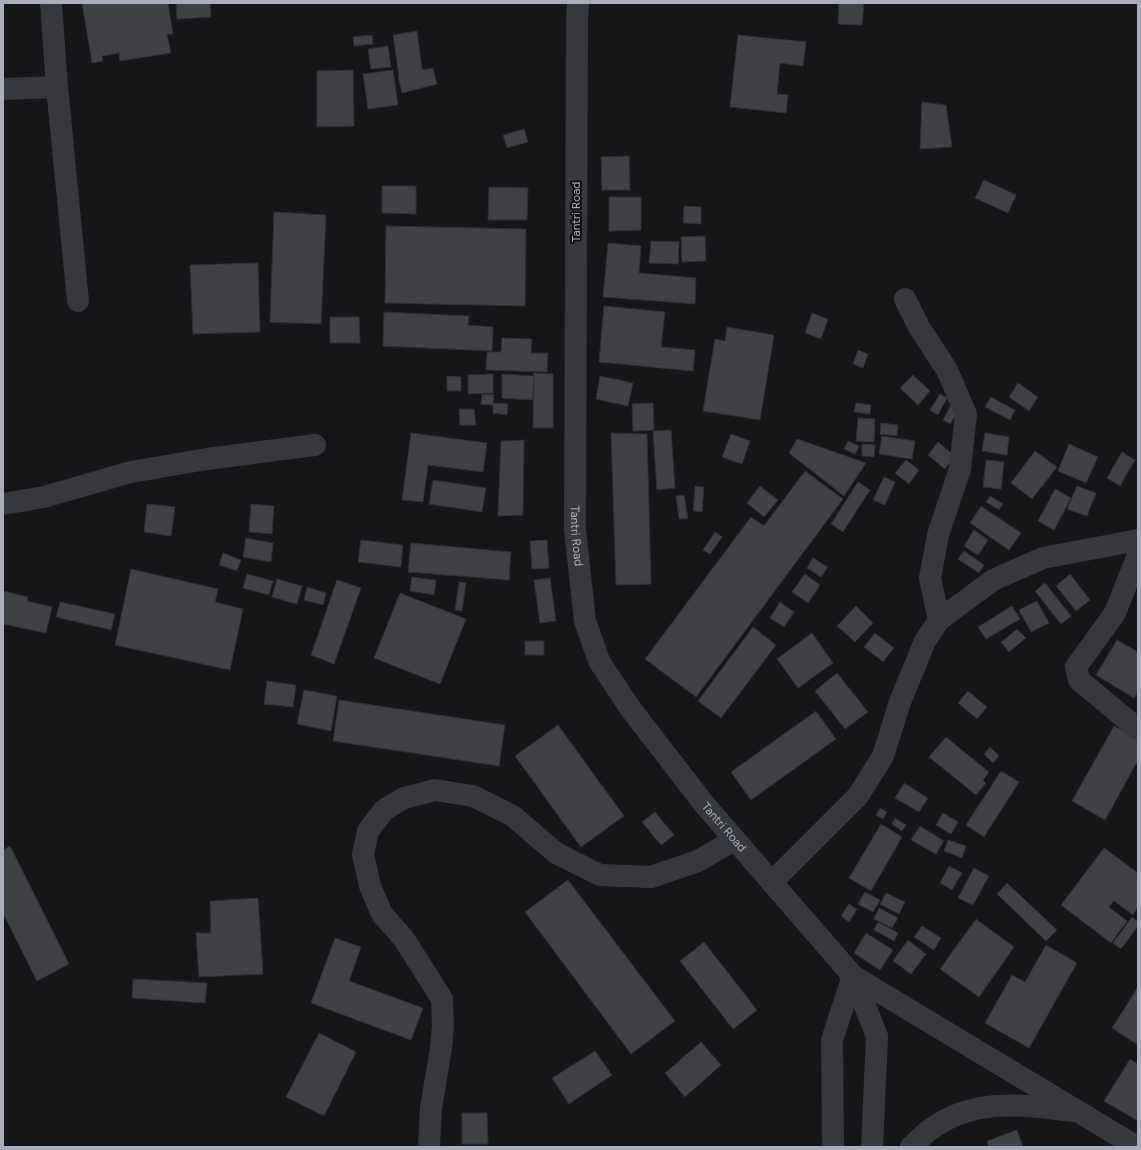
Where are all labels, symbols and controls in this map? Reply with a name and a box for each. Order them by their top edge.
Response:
street label: Tantri Road [569,182,583,242]
street label: Tantri Road [568,506,586,567]
street label: Tantri Road [699,800,749,855]

